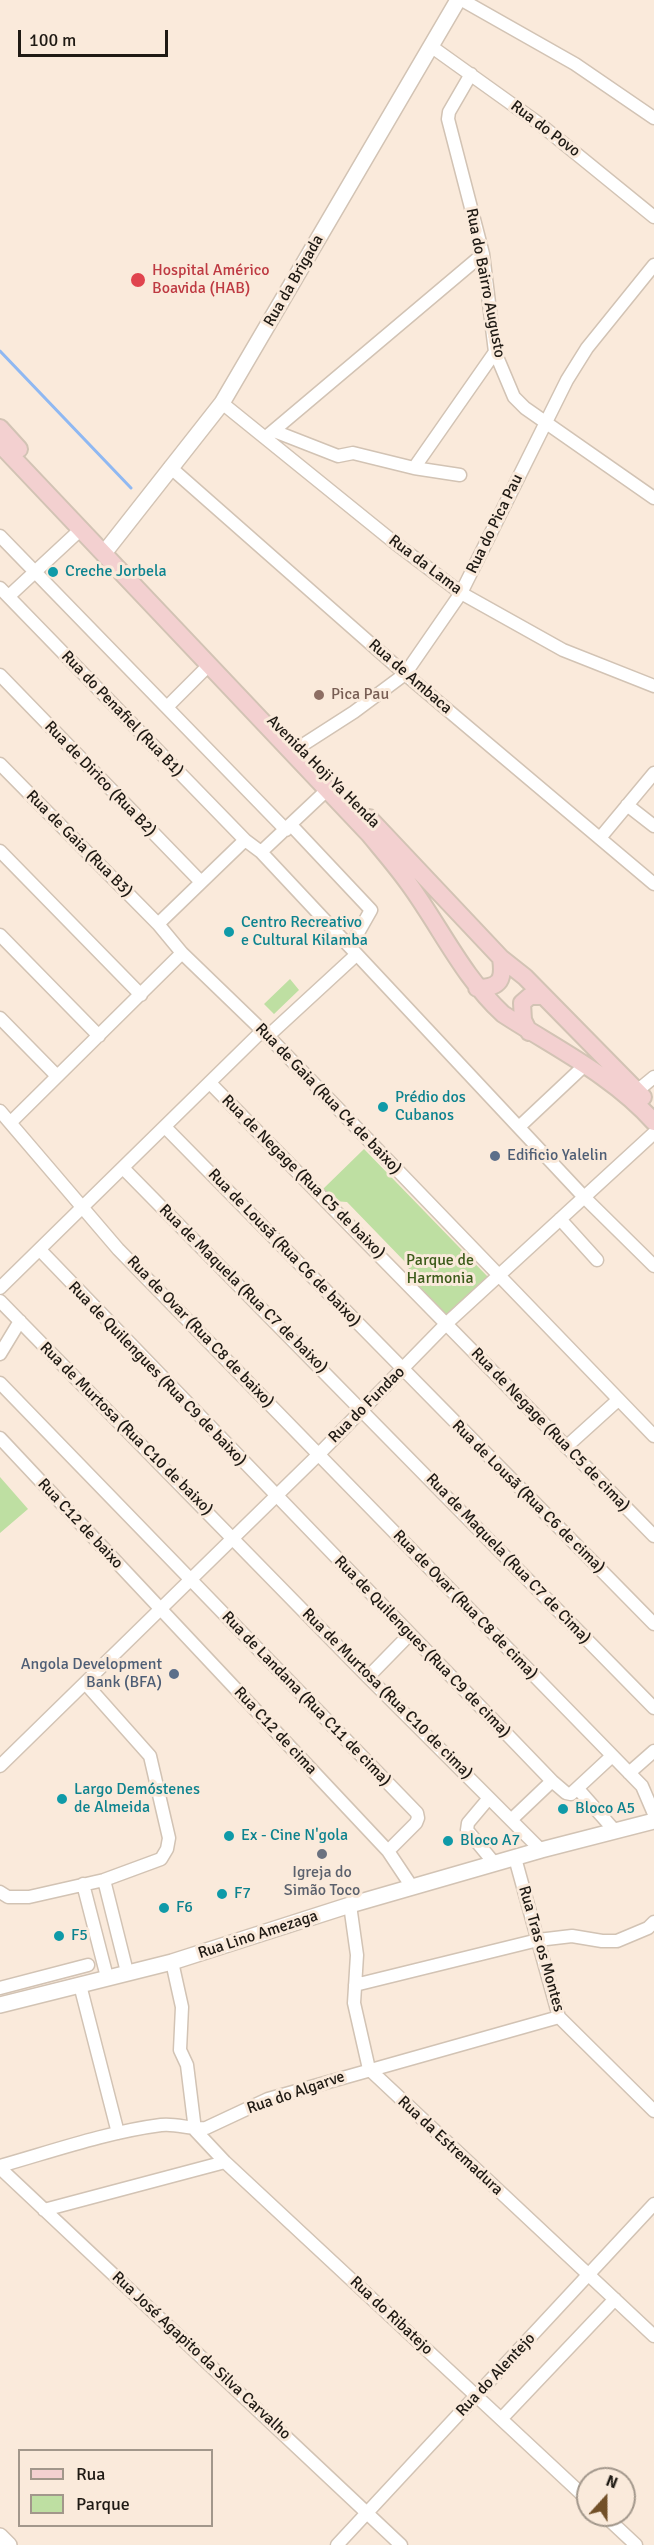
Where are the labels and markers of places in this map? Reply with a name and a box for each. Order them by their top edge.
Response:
place label: Hospital Américo Boavida (HAB) [152,261,270,299]
marker: Hospital Américo Boavida (HAB) [129,271,147,289]
place label: Creche Jorbela [65,562,167,582]
marker: Creche Jorbela [46,565,60,579]
place label: Pica Pau [331,685,389,705]
marker: Pica Pau [312,688,326,702]
place label: Centro Recreativo e Cultural Kilamba [241,913,368,951]
marker: Centro Recreativo e Cultural Kilamba [222,925,236,939]
place label: Prédio dos Cubanos [395,1088,466,1126]
marker: Prédio dos Cubanos [376,1100,390,1114]
place label: Edificio Yalelin [507,1146,607,1166]
marker: Edificio Yalelin [488,1149,502,1163]
place label: Angola Development Bank (BFA) [21,1655,162,1693]
marker: Angola Development Bank (BFA) [167,1667,181,1681]
place label: Largo Demóstenes de Almeida [74,1780,200,1818]
marker: Largo Demóstenes de Almeida [55,1792,69,1806]
place label: Bloco A5 [575,1799,635,1819]
marker: Bloco A5 [556,1802,570,1816]
place label: Ex - Cine N'gola [241,1826,348,1846]
marker: Ex - Cine N'gola [222,1829,236,1843]
place label: Bloco A7 [460,1831,520,1851]
marker: Bloco A7 [441,1834,455,1848]
marker: Igreja do Simão Toco [315,1847,329,1861]
place label: Igreja do Simão Toco [284,1863,360,1901]
place label: F7 [234,1884,251,1904]
marker: F7 [215,1887,229,1901]
place label: F6 [176,1898,193,1918]
marker: F6 [157,1901,171,1915]
place label: F5 [71,1926,88,1946]
marker: F5 [52,1929,66,1943]

